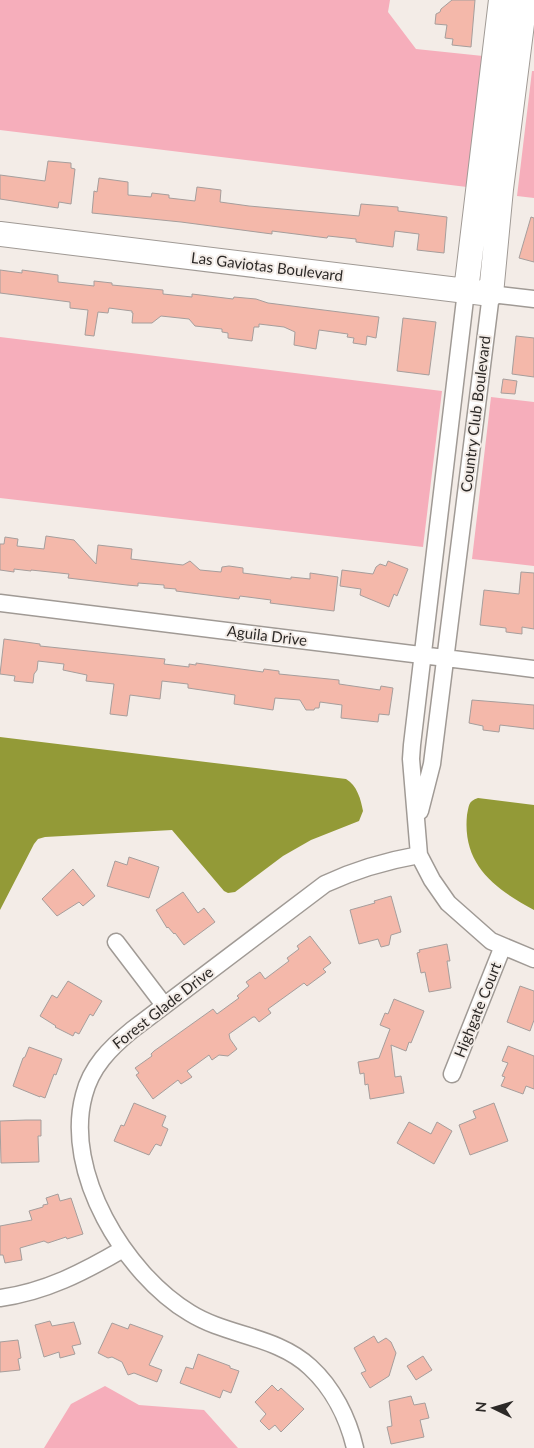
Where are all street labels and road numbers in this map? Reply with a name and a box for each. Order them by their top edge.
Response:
street label: Las Gaviotas Boulevard [190,248,344,284]
street label: Country Club Boulevard [456,335,494,493]
street label: Aguila Drive [226,621,308,649]
street label: Highgate Court [450,959,505,1060]
street label: Forest Glade Drive [108,962,216,1052]

